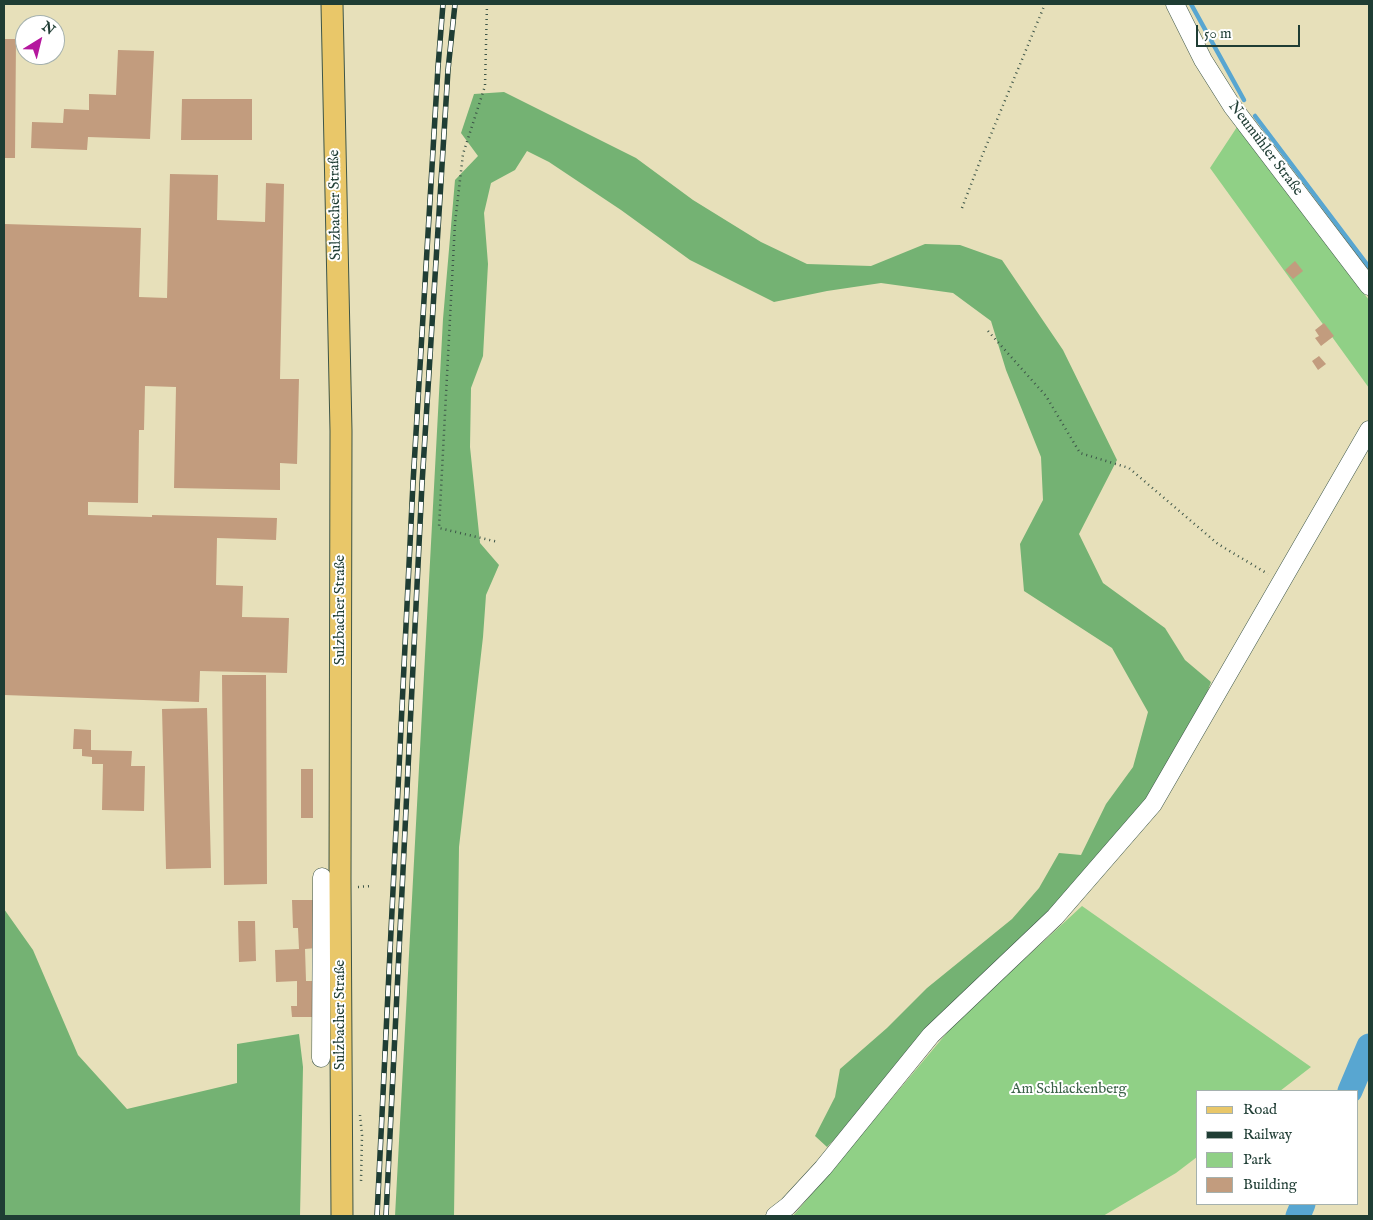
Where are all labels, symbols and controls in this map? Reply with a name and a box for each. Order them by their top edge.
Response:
north arrow [15,15,65,65]
scale bar [1198,15,1302,47]
text: N [38,18,58,40]
text: 50 m [1204,24,1232,43]
street label: Neumühler Straße [1224,98,1306,200]
street label: Sulzbacher Straße [326,150,346,260]
street label: Sulzbacher Straße [332,555,350,665]
street label: Sulzbacher Straße [332,960,350,1070]
park label: Am Schlackenberg [1011,1081,1127,1099]
legend [1196,1090,1358,1205]
text: Road [1243,1100,1277,1119]
text: Railway [1243,1125,1292,1144]
text: Park [1243,1150,1272,1169]
text: Building [1243,1175,1297,1194]

